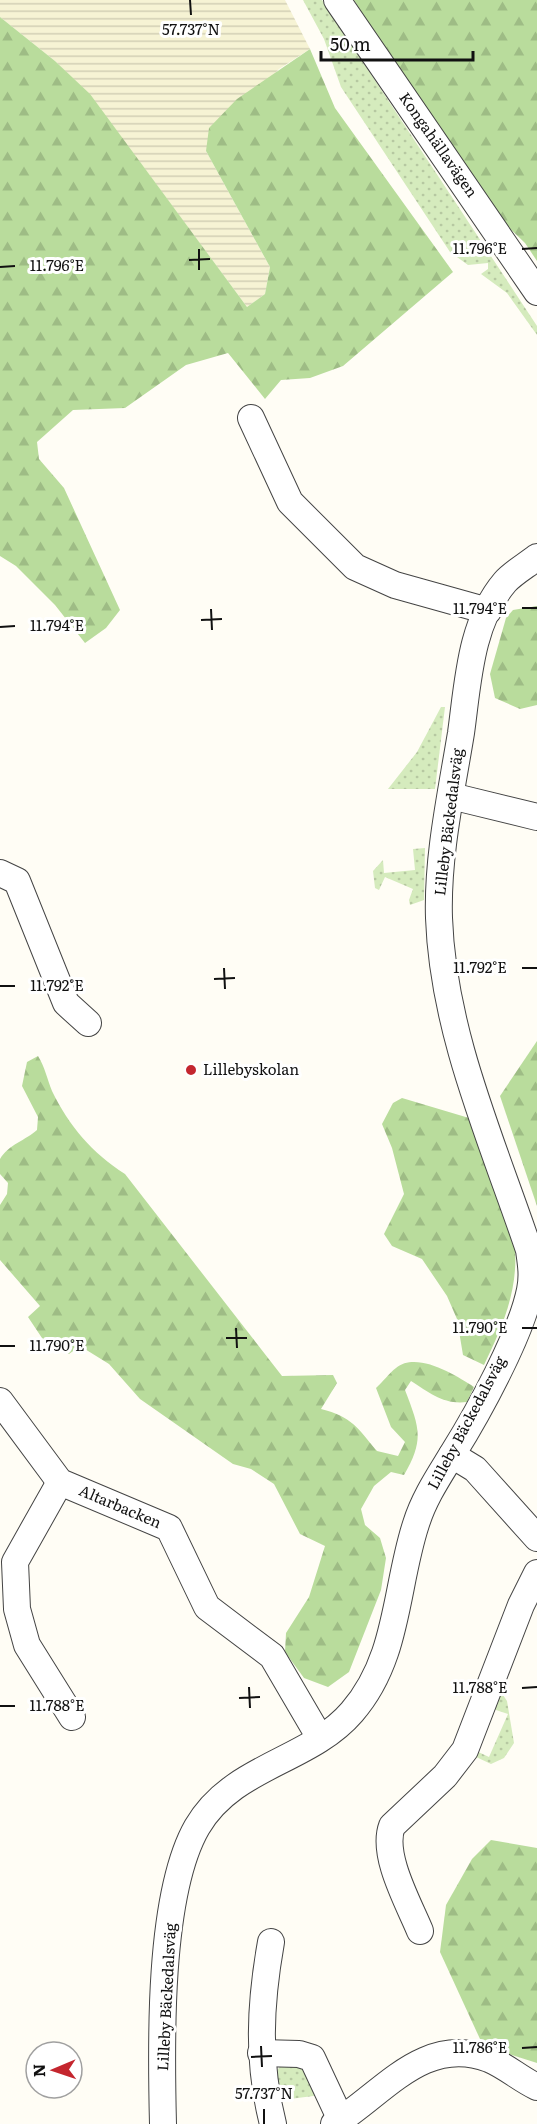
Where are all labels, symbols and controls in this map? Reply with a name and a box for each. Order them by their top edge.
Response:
text: 57.737°N [162,17,220,40]
scale bar [321,24,472,62]
text: 50 m [330,30,371,57]
street label: Kongahällavägen [394,87,484,202]
text: 11.796°E [453,236,507,259]
text: 11.796°E [30,253,84,276]
text: 11.794°E [453,596,507,619]
text: 11.794°E [30,613,84,636]
street label: Lilleby Bäckedalsväg [427,746,468,897]
text: 11.792°E [453,955,507,978]
text: 11.792°E [30,973,84,996]
place label: Lillebyskolan [203,1057,299,1080]
marker: Lillebyskolan [184,1063,198,1077]
text: 11.790°E [453,1315,507,1338]
text: 11.790°E [30,1333,84,1356]
street label: Lilleby Bäckedalsväg [421,1351,511,1493]
street label: Altarbacken [76,1478,165,1533]
text: 11.788°E [453,1675,507,1698]
text: 11.788°E [30,1693,84,1716]
street label: Lilleby Bäckedalsväg [150,1922,181,2072]
text: 11.786°E [453,2035,507,2058]
north arrow [24,2040,84,2100]
text: N [26,2063,50,2078]
text: 57.737°N [235,2081,293,2104]

